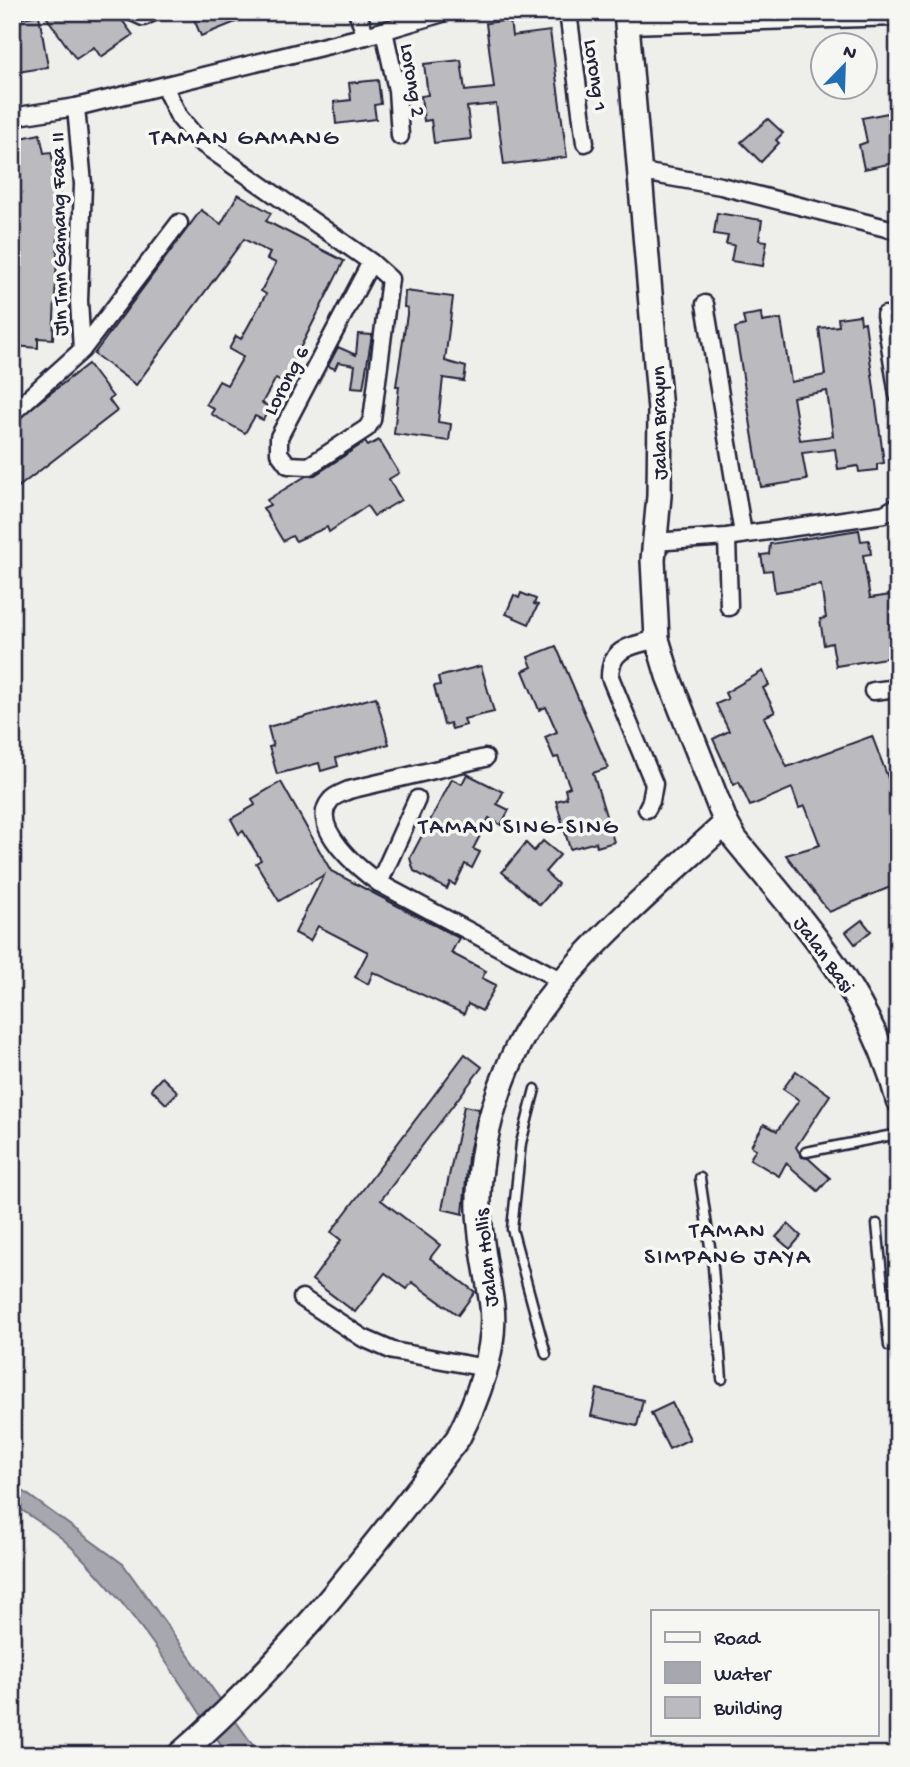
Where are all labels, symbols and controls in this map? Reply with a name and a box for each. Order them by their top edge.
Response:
north arrow [808,32,878,102]
street label: Lorong 1 [576,38,611,113]
text: N [839,41,859,67]
street label: Lorong 2 [392,42,429,119]
district label: TAMAN GAMANG [148,125,340,154]
street label: Jln Tmn Gamang Fasa II [47,132,76,336]
street label: Lorong 6 [260,343,317,420]
street label: Jalan Brayun [648,366,675,480]
district label: TAMAN SING-SING [416,815,620,842]
street label: Jalan Basi [786,913,858,999]
street label: Jalan Hollis [471,1206,506,1308]
district label: TAMAN SIMPANG JAYA [644,1219,812,1272]
legend [651,1610,878,1736]
text: Road [714,1628,762,1653]
text: Water [714,1664,772,1689]
text: Building [713,1698,783,1723]

